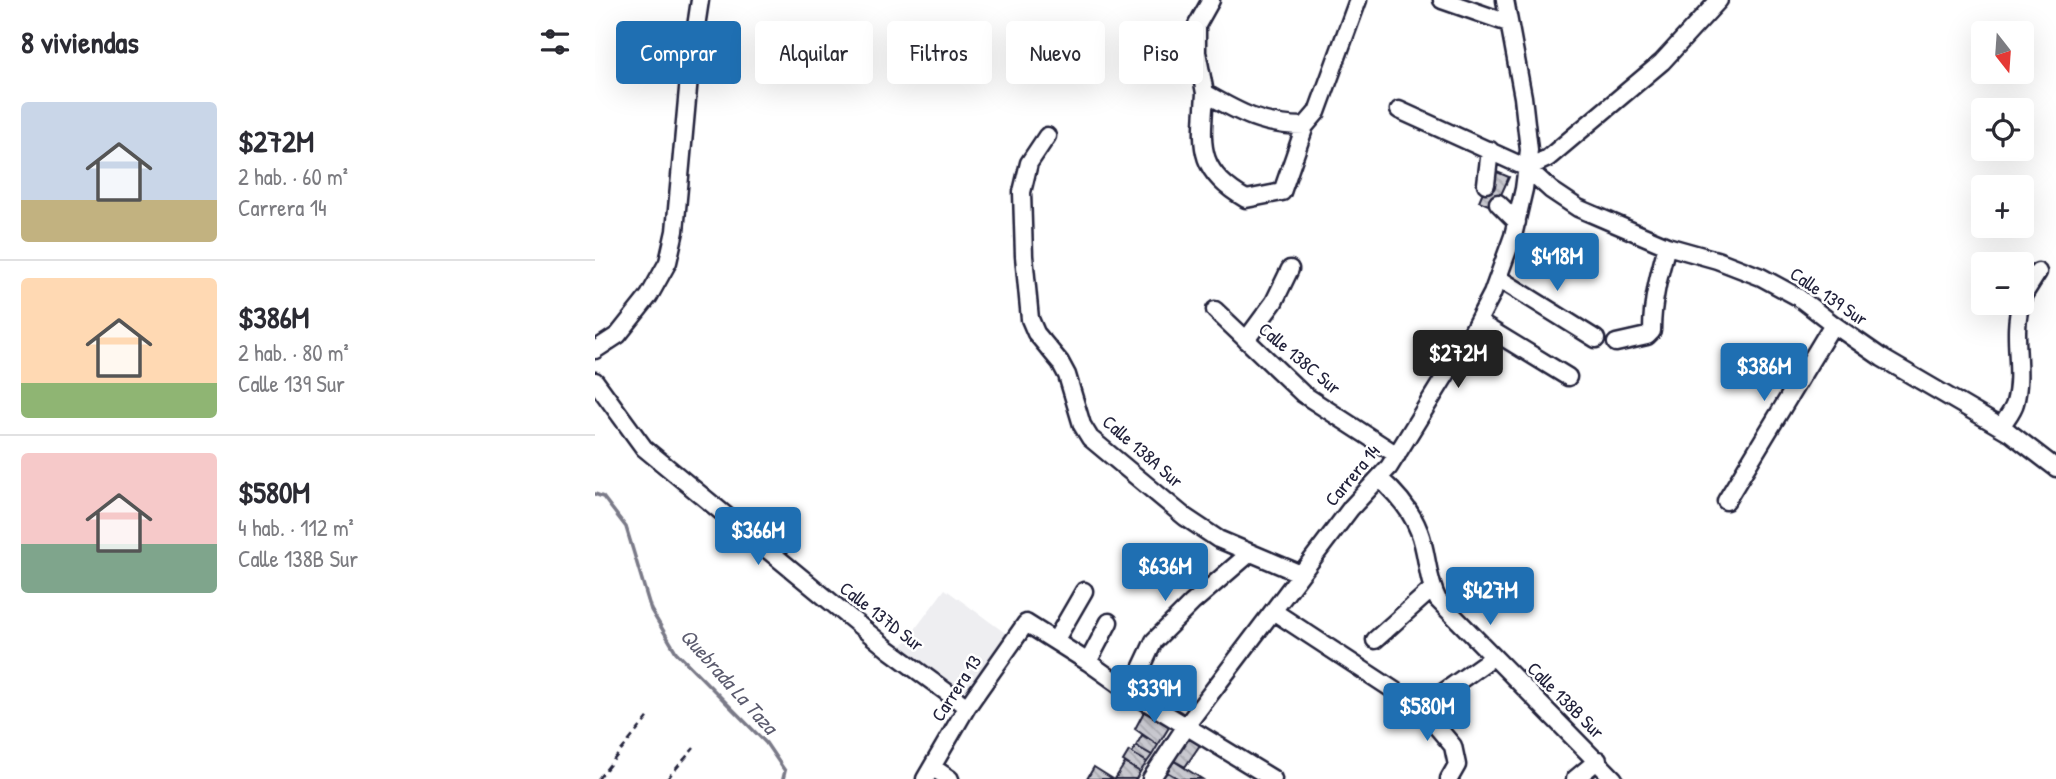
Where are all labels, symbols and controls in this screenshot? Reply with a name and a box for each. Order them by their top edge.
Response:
chip: Comprar [616,21,741,84]
chip: Alquilar [755,21,873,84]
chip: Filtros [887,21,992,84]
chip: Nuevo [1006,21,1105,84]
chip: Piso [1119,21,1203,84]
north arrow [1971,21,2033,84]
map controls [1971,21,2034,315]
text: 8 viviendas [21,22,139,62]
icon: filters [536,23,574,61]
button: locate [1971,98,2034,161]
text: $272M [238,121,314,161]
icon: home [77,130,161,214]
text: 2 hab. · 60 m² [238,161,348,192]
button: + [1971,175,2034,238]
text: Carrera 14 [238,192,327,223]
pin: $418M [1508,233,1606,293]
text: $418M [1531,240,1583,271]
button: − [1971,252,2034,315]
street label: Calle 139 Sur [1785,261,1873,332]
text: $386M [238,297,309,337]
icon: home [77,306,161,390]
street label: Calle 138C Sur [1253,316,1347,401]
pin: $272M [1409,330,1507,390]
text: 2 hab. · 80 m² [238,337,349,368]
text: $272M [1429,337,1487,368]
pin: $386M [1715,344,1813,403]
text: $386M [1737,350,1791,381]
text: Calle 139 Sur [238,368,345,399]
street label: Calle 138A Sur [1097,409,1189,494]
street label: Carrera 14 [1319,439,1385,511]
text: $580M [238,472,310,512]
icon: home [77,481,161,565]
pin: $366M [709,508,807,567]
text: 4 hab. · 112 m² [238,512,354,543]
text: $366M [731,514,785,545]
text: Calle 138B Sur [238,543,358,574]
pin: $636M [1116,544,1214,603]
text: $636M [1138,550,1192,581]
pin: $427M [1441,568,1539,627]
text: $427M [1462,574,1518,605]
street label: Calle 137D Sur [835,575,930,657]
water label: Quebrada La Taza [674,622,786,742]
street label: Carrera 13 [925,650,987,726]
street label: Calle 138B Sur [1522,656,1611,745]
pin: $339M [1105,666,1203,725]
text: $339M [1127,672,1181,703]
pin: $580M [1378,684,1476,743]
text: $580M [1399,690,1455,721]

